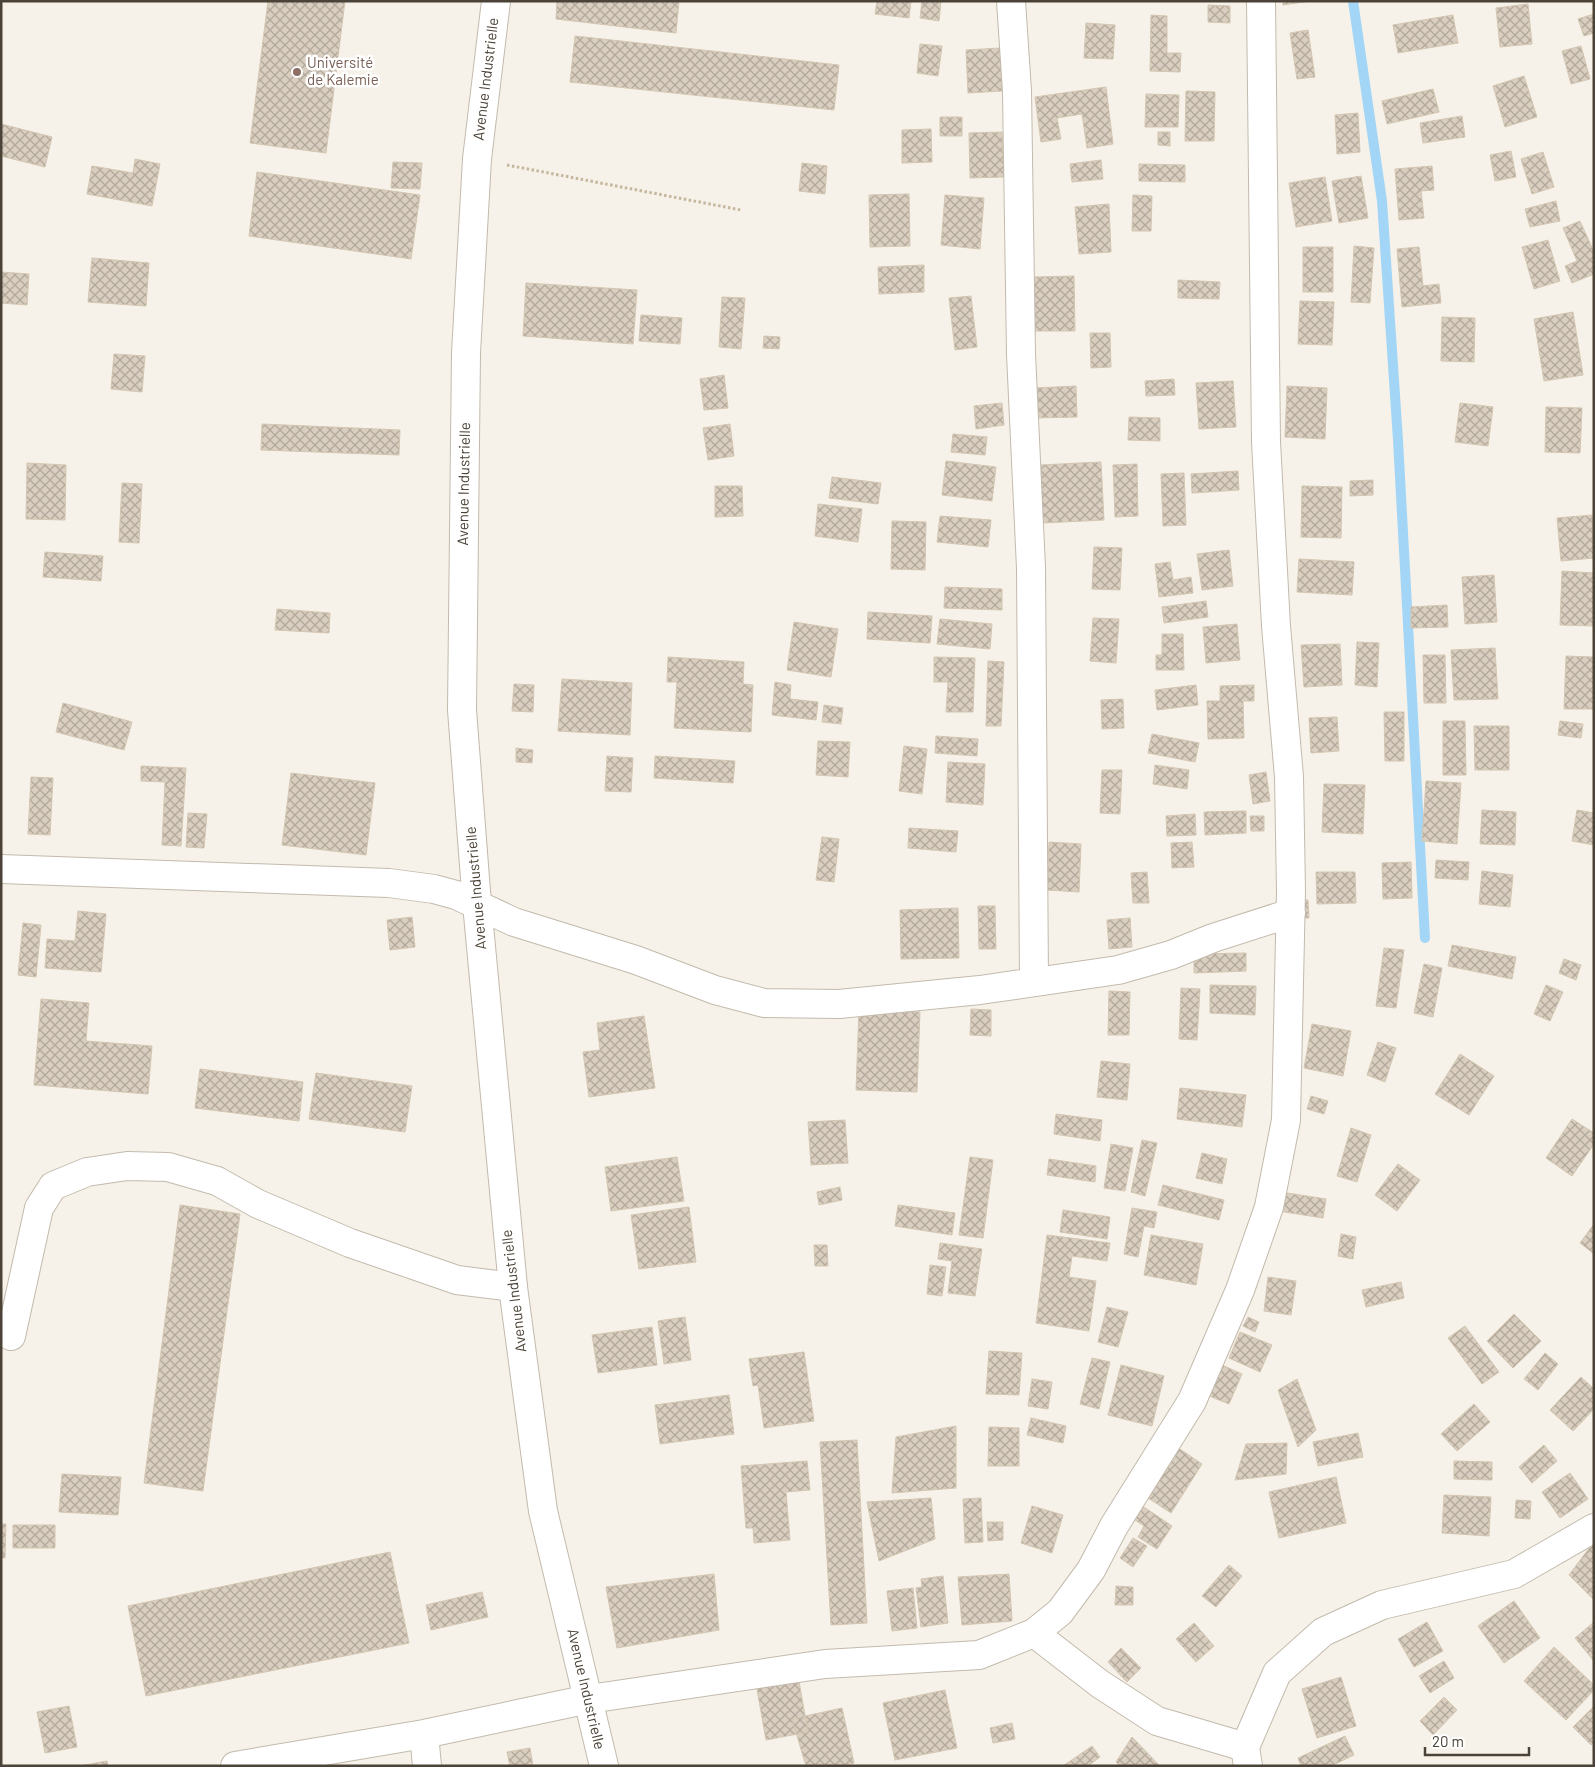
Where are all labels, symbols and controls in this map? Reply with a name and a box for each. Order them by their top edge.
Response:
street label: Avenue Industrielle [469,16,501,141]
place label: Université de Kalemie [307,53,379,88]
marker: Université de Kalemie [291,66,303,78]
street label: Avenue Industrielle [453,422,473,546]
street label: Avenue Industrielle [461,826,489,950]
street label: Avenue Industrielle [497,1229,529,1354]
street label: Avenue Industrielle [564,1627,610,1751]
scale bar [1425,1724,1529,1756]
text: 20 m [1432,1732,1464,1750]

